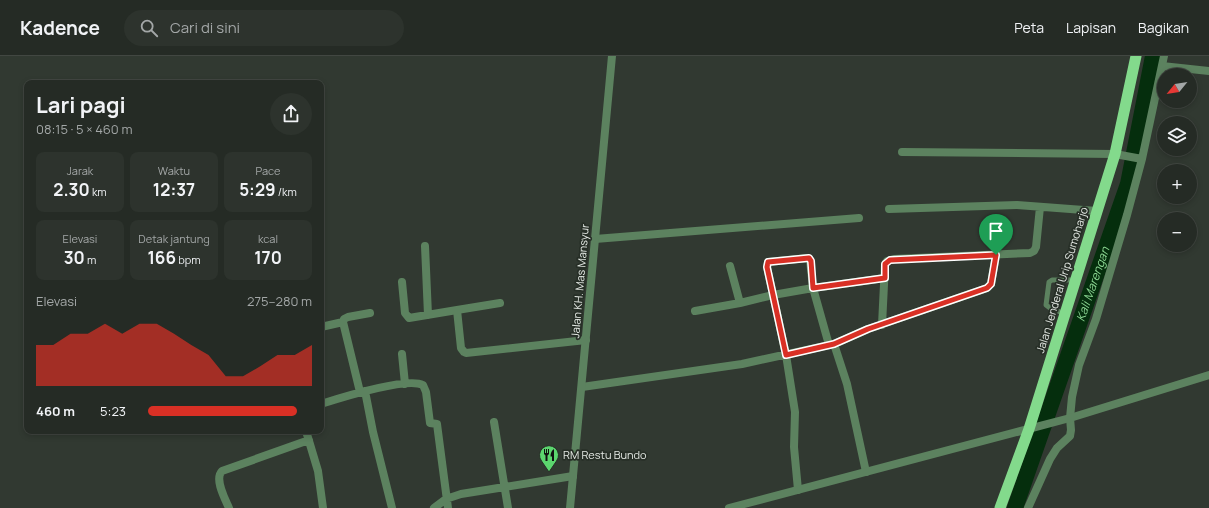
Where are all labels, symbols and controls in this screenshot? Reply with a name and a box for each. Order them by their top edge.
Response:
search box [124,10,404,46]
text: Kadence [20,15,100,41]
icon: search [138,17,160,39]
text: Cari di sini [170,17,240,38]
text: Peta [1014,18,1044,37]
text: Lapisan [1066,18,1116,37]
text: Bagikan [1138,18,1189,37]
north arrow [1157,68,1197,108]
map controls [1157,68,1197,252]
text: Lari pagi [36,90,126,120]
button: share [270,93,312,135]
button: layers [1157,116,1197,156]
text: 08:15 · 5 × 460 m [36,120,132,138]
text: Jarak [67,163,93,178]
text: Waktu [158,163,190,178]
text: Pace [256,163,280,178]
button: + [1157,164,1197,204]
text: 2.30 [53,178,90,201]
text: 12:37 [153,178,195,201]
text: 5:29 [239,178,276,201]
text: km [90,184,107,199]
text: /km [276,184,297,199]
street label: Jalan Jenderal Urip Sumoharjo [1032,205,1091,355]
button: − [1157,212,1197,252]
pin [979,214,1013,255]
icon: arrive [985,220,1007,242]
street label: Jalan KH. Mas Mansyur [567,223,592,339]
text: Elevasi [63,231,97,246]
text: Detak jantung [138,231,210,246]
text: kcal [258,231,278,246]
water label: Kali Marengan [1072,244,1114,324]
text: 30 [64,246,85,269]
text: 166 [147,246,176,269]
text: 170 [254,246,282,269]
text: m [85,252,96,267]
text: bpm [176,252,201,267]
text: Elevasi [36,292,77,310]
text: 275–280 m [247,292,312,310]
text: 460 m [36,402,75,420]
text: 5:23 [100,402,126,420]
restaurant icon: RM Restu Bundo [538,444,560,472]
place label: RM Restu Bundo [563,447,647,462]

